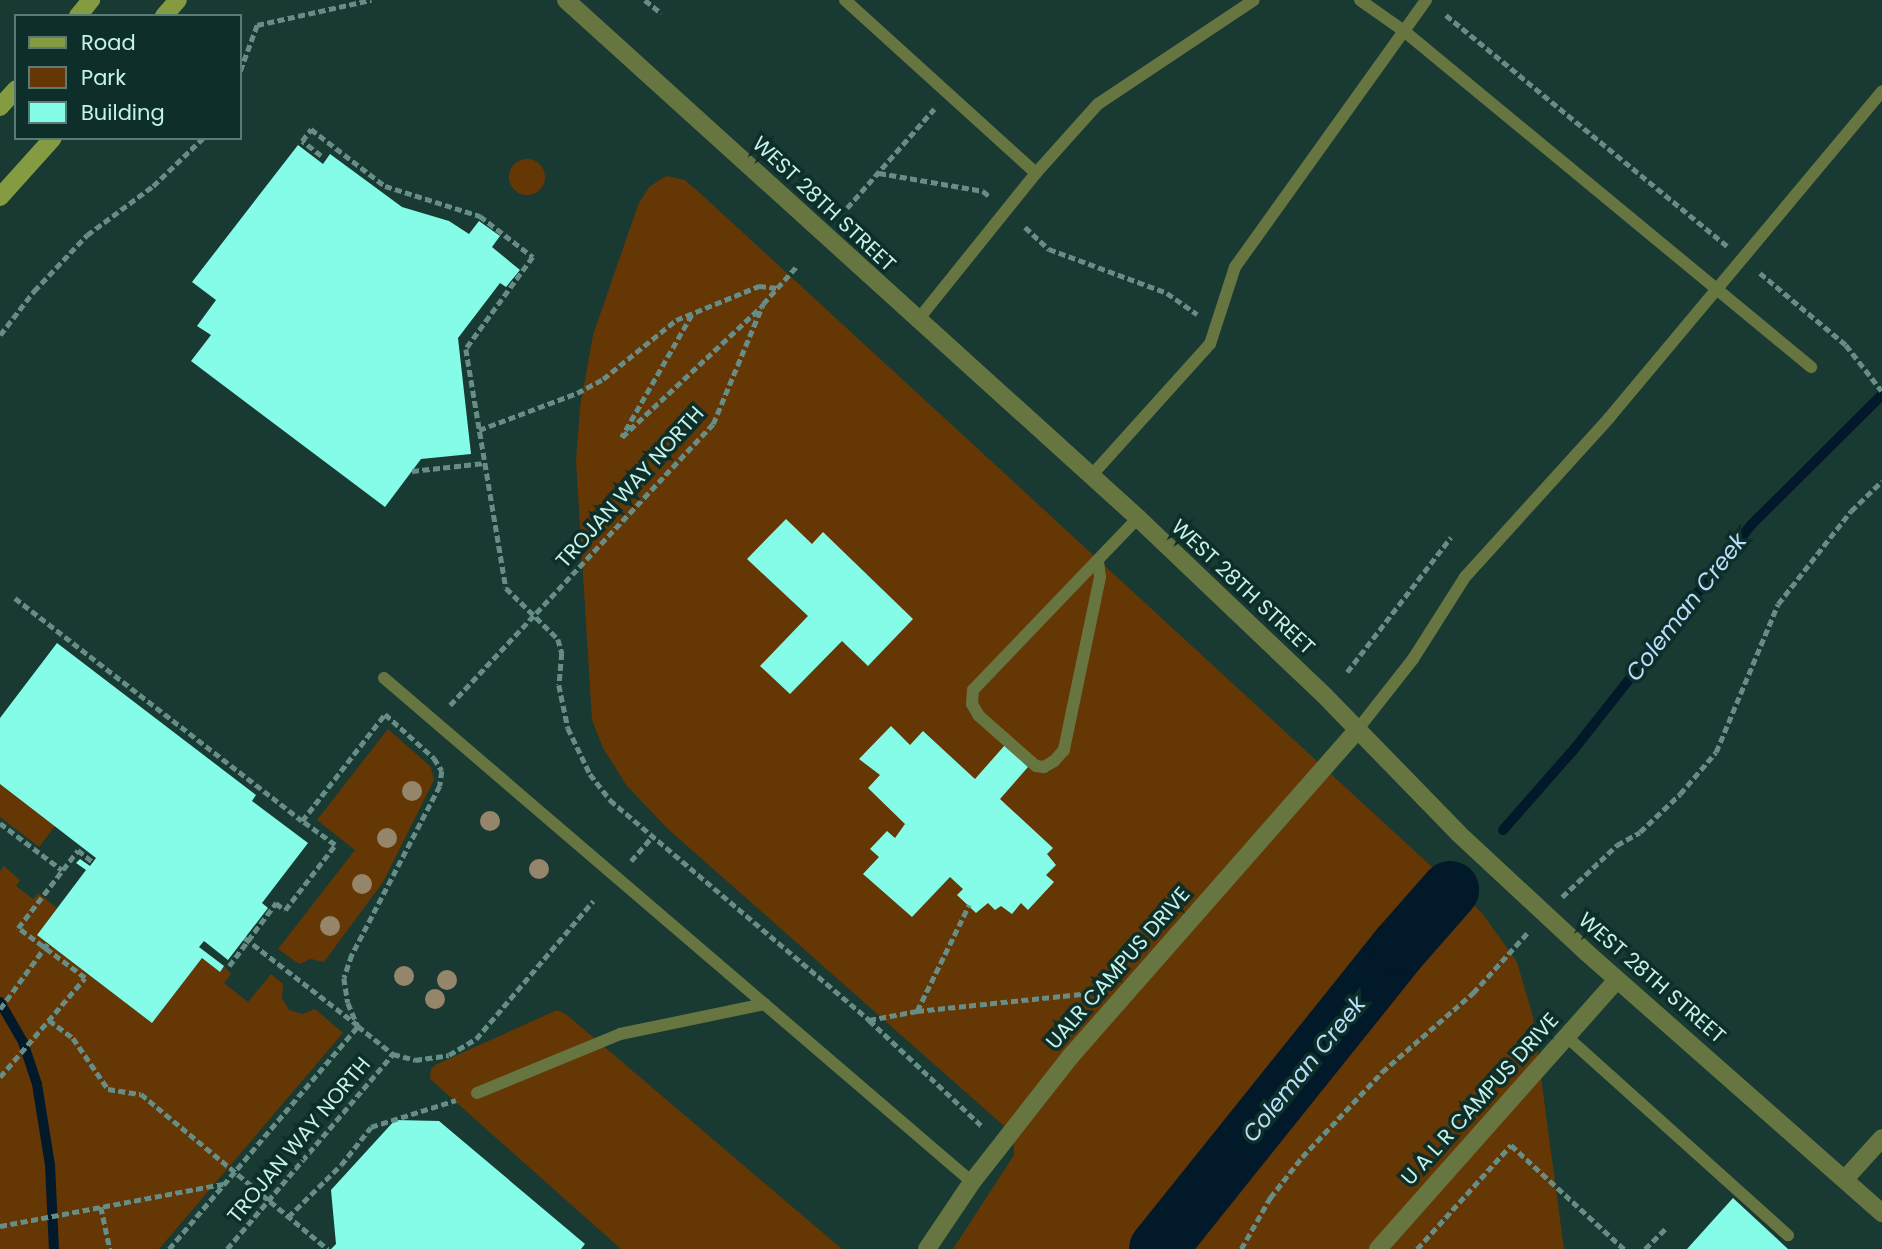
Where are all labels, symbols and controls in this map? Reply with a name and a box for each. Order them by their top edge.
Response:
legend [14,14,242,140]
text: Road [81,28,136,57]
text: Park [81,63,126,92]
text: Building [81,98,165,127]
street label: WEST 28TH STREET [747,131,901,277]
street label: TROJAN WAY NORTH [551,401,709,573]
street label: WEST 28TH STREET [1166,514,1320,660]
water label: Coleman Creek [1620,528,1752,686]
street label: UALR CAMPUS DRIVE [1041,882,1195,1054]
street label: WEST 28TH STREET [1573,907,1731,1049]
water label: Coleman Creek [1237,990,1371,1148]
street label: U A L R CAMPUS DRIVE [1396,1008,1564,1190]
street label: TROJAN WAY NORTH [222,1052,376,1228]

